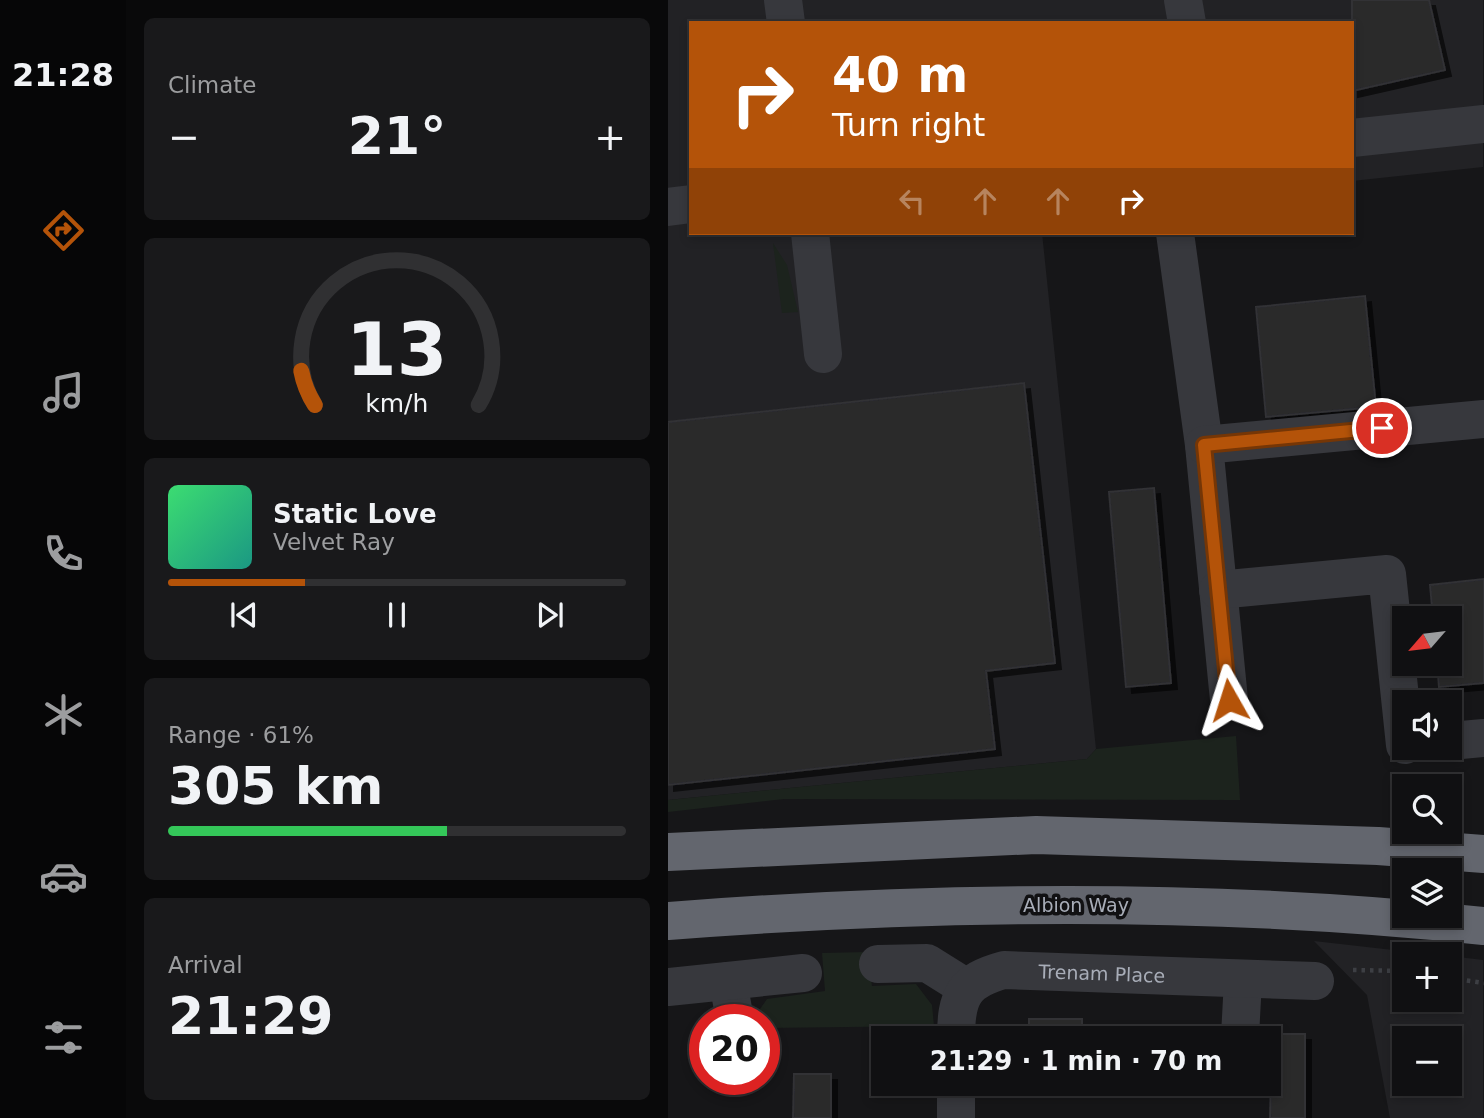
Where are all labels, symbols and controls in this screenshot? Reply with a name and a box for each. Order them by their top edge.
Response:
text: 40 m [832,47,968,104]
icon: right [717,49,808,140]
text: 21:28 [12,56,114,94]
text: Climate [168,72,257,98]
text: 21° [348,106,446,166]
text: Turn right [832,106,985,144]
text: − [168,115,200,159]
text: + [594,115,626,159]
icon: left [893,182,931,220]
icon: ahead [966,182,1004,220]
icon: ahead [1039,182,1077,220]
icon: right [1112,182,1150,220]
icon: directions [39,206,88,255]
text: 13 [346,307,448,392]
icon: music [39,368,88,417]
text: km/h [365,389,429,418]
pin [1352,398,1412,458]
icon: arrive [1363,409,1401,447]
text: Static Love [273,499,437,529]
icon: phone [39,529,88,578]
text: Velvet Ray [273,529,395,555]
icon: previous [225,596,263,634]
icon: pause [378,596,416,634]
icon: next [531,596,569,634]
north arrow [1392,606,1462,676]
map controls [1392,606,1462,1096]
position arrow [1192,663,1266,737]
icon: climate [39,690,88,739]
button: sound [1392,690,1462,760]
text: Range · 61% [168,722,314,748]
text: 305 km [168,756,383,816]
button: search [1392,774,1462,844]
icon: car [39,852,88,901]
button: layers [1392,858,1462,928]
street label: Albion Way [1023,894,1129,916]
button: + [1392,942,1462,1012]
text: Arrival [168,952,243,978]
street label: Trenam Place [1037,960,1166,987]
text: 21:29 [168,986,334,1046]
speed limit sign: 20 [689,1004,780,1095]
icon: filters [39,1013,88,1062]
button: − [1392,1026,1462,1096]
text: 21:29 · 1 min · 70 m [930,1046,1222,1076]

